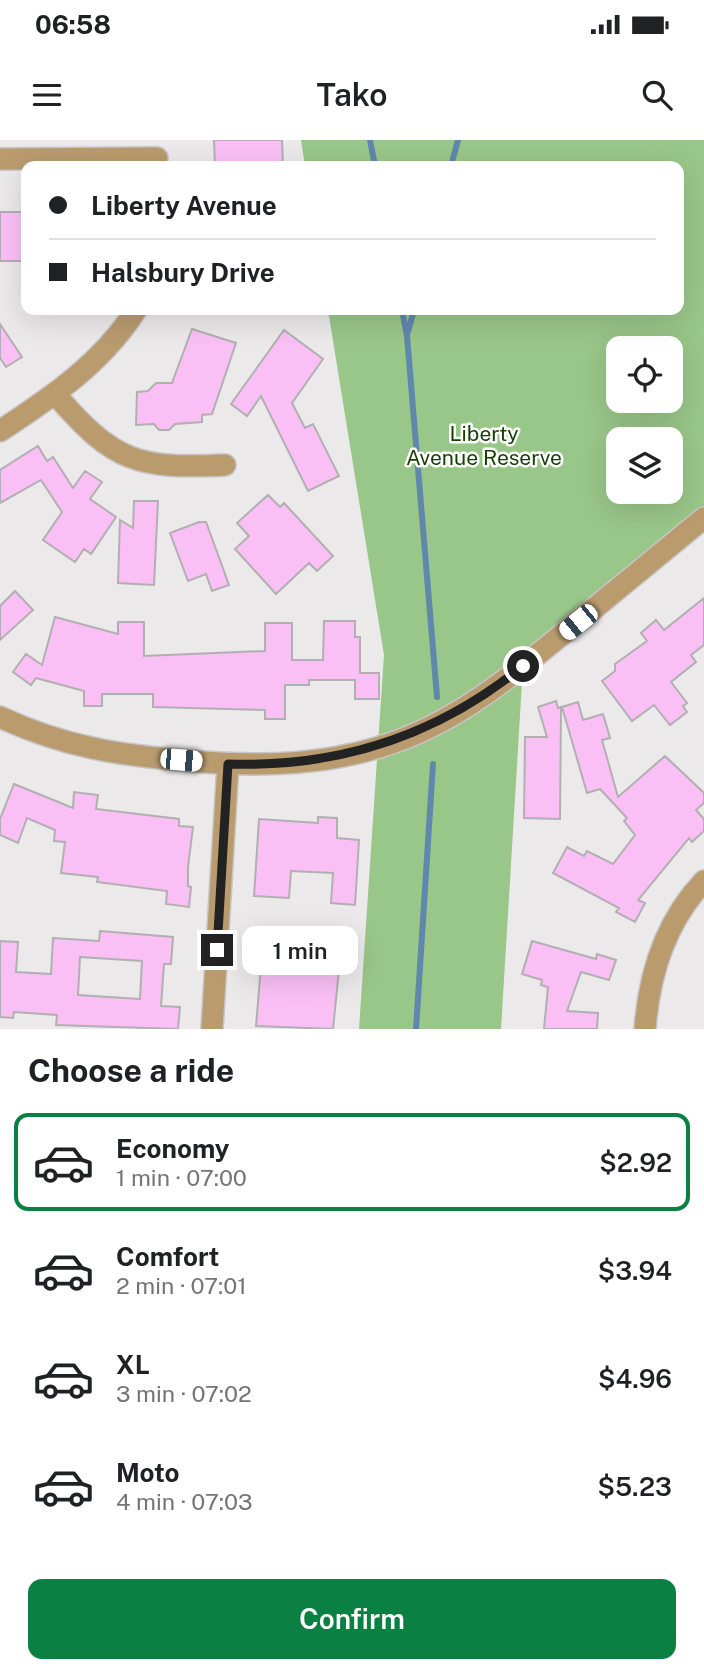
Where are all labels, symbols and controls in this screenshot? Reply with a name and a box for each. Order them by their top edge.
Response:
text: 06:58 [35,9,111,40]
icon: menu [28,76,66,114]
text: Tako [316,76,388,113]
icon: search [638,76,676,114]
text: Liberty Avenue [91,190,277,221]
text: Halsbury Drive [91,257,275,288]
map controls [606,336,683,504]
button: locate [606,336,683,413]
park label: Liberty Avenue Reserve [406,421,562,470]
button: layers [606,427,683,504]
car [556,601,601,643]
route start [507,650,539,682]
car [160,748,203,772]
callout: 1 min [242,926,357,974]
route end [201,934,233,966]
text: 1 min [273,937,327,964]
text: Choose a ride [28,1052,234,1089]
icon: car [32,1131,95,1194]
text: Economy [116,1133,229,1164]
text: $2.92 [599,1147,672,1178]
text: 1 min · 07:00 [116,1164,247,1191]
icon: car [32,1239,95,1302]
text: Comfort [116,1241,219,1272]
text: $3.94 [598,1255,672,1286]
text: 2 min · 07:01 [116,1272,247,1299]
icon: car [32,1347,95,1410]
text: XL [116,1349,150,1380]
text: $4.96 [598,1363,672,1394]
text: 3 min · 07:02 [116,1380,252,1407]
icon: car [32,1455,95,1518]
text: Moto [116,1457,179,1488]
text: $5.23 [597,1471,672,1502]
text: 4 min · 07:03 [116,1488,252,1515]
button: Confirm [28,1579,676,1659]

